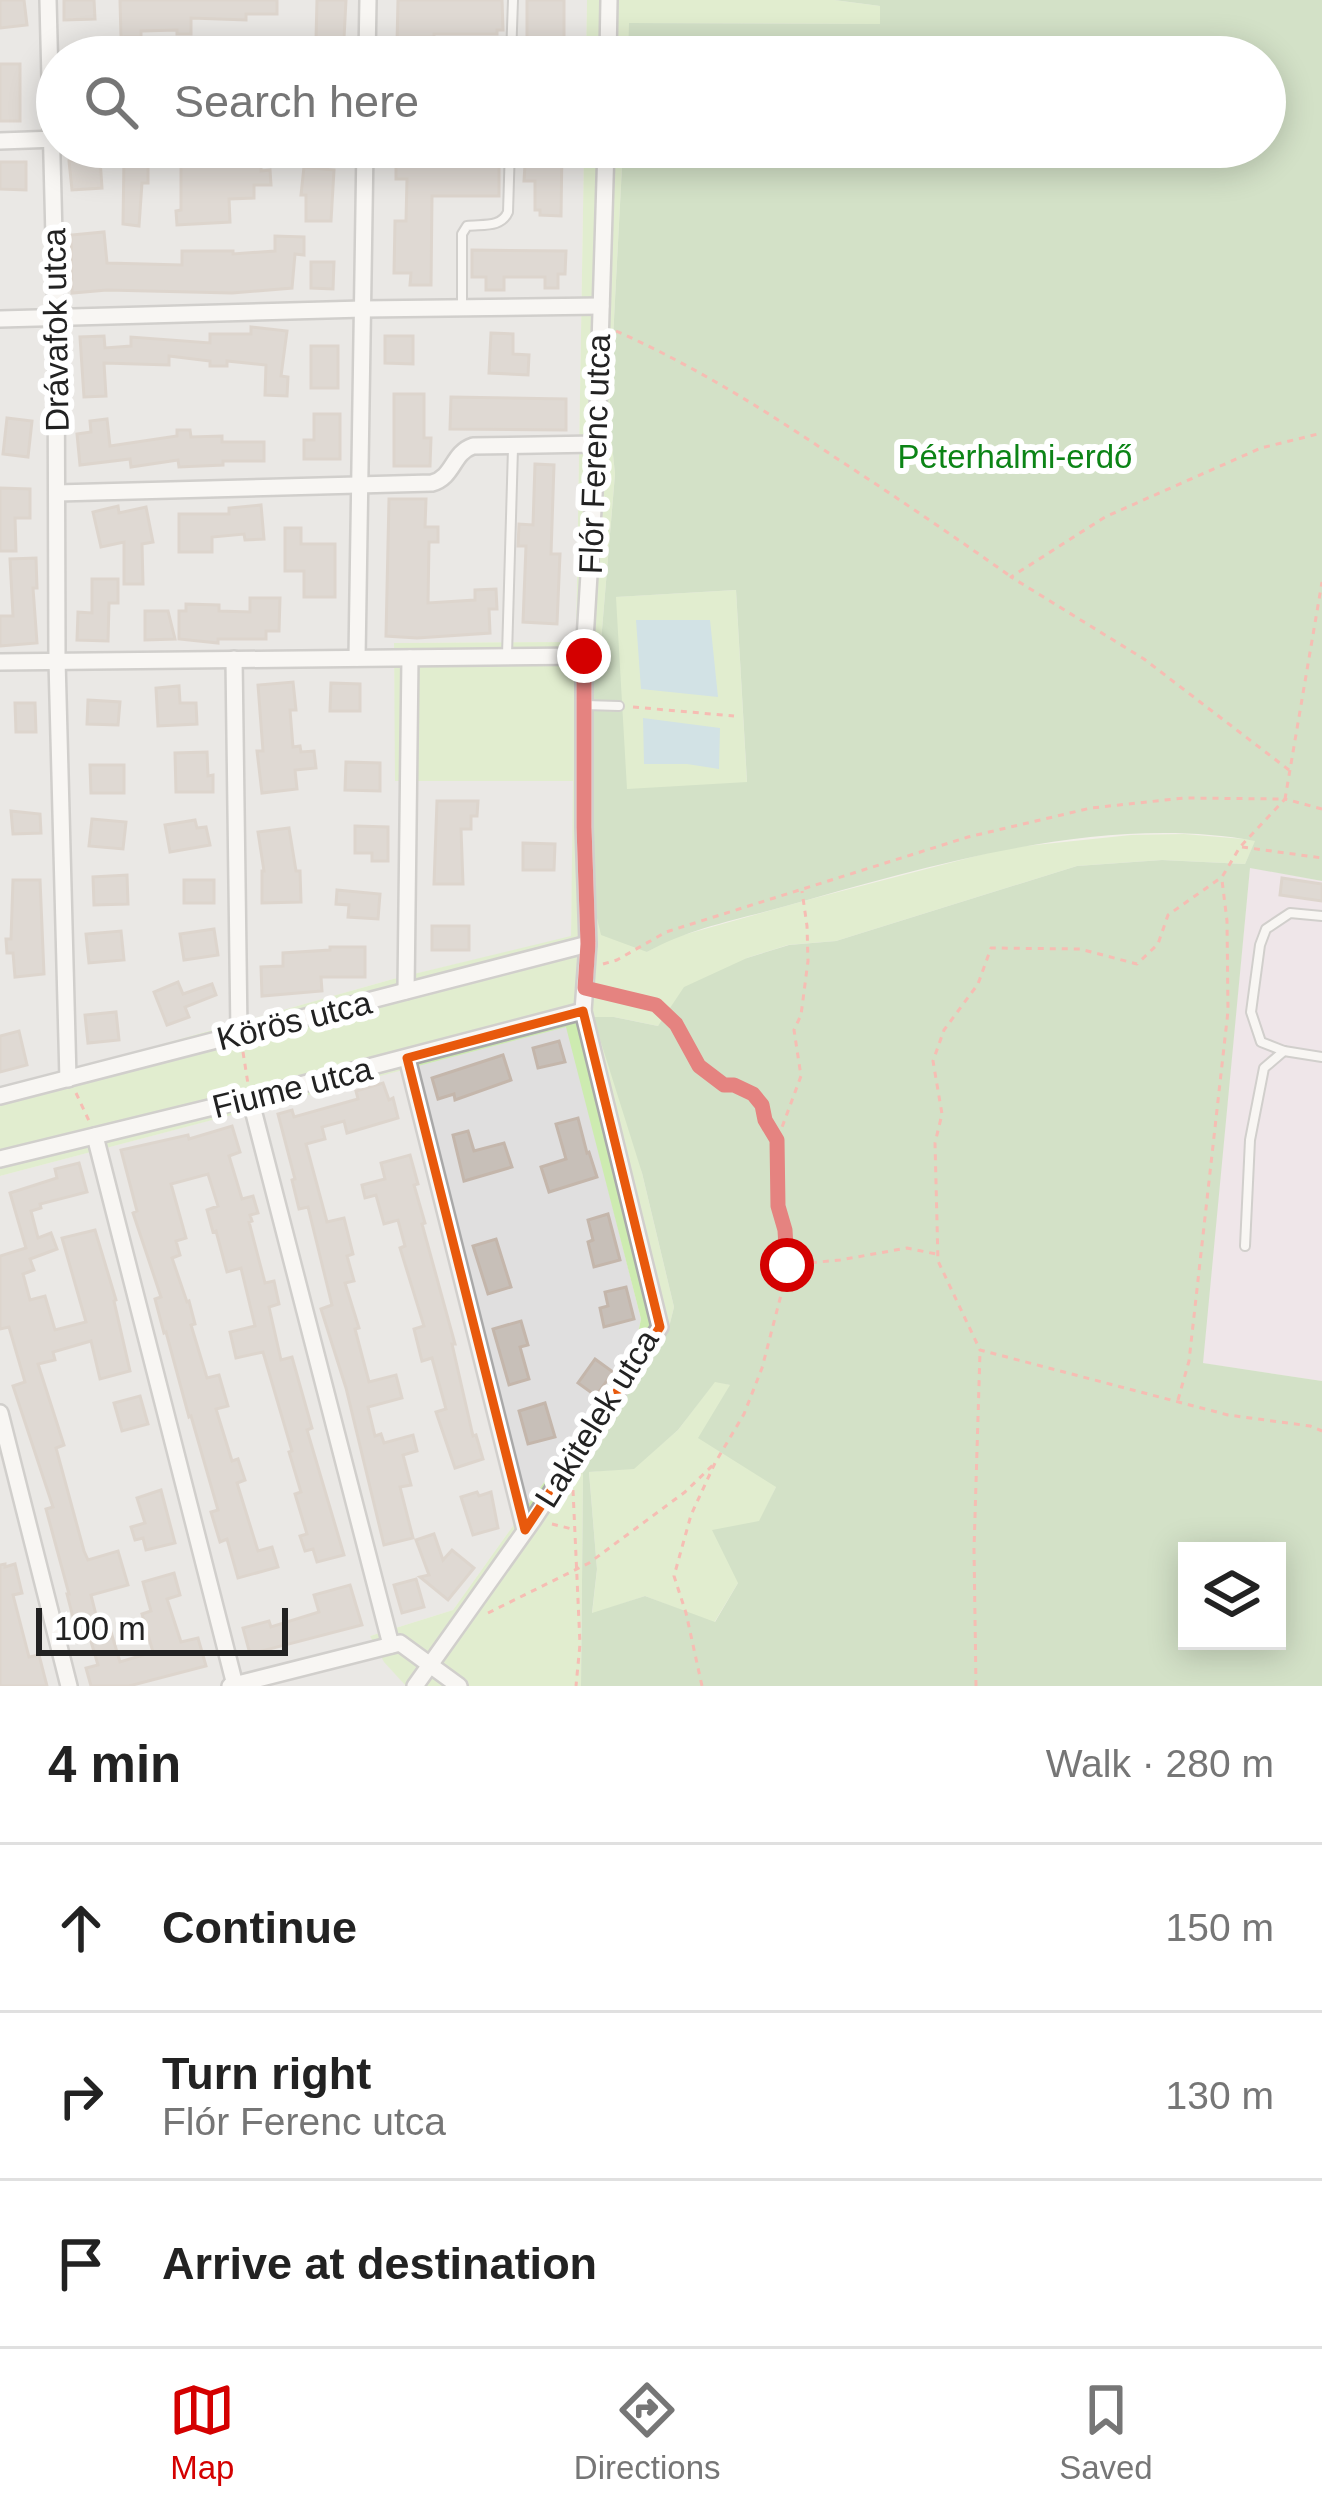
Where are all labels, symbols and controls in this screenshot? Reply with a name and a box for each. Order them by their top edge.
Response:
search box [36,36,1286,168]
icon: search [78,69,144,135]
text: Search here [174,76,419,127]
street label: Drávafok utca [35,227,76,432]
street label: Flór Ferenc utca [572,333,617,575]
park label: Péterhalmi-erdő [898,438,1132,475]
route end [557,629,611,683]
street label: Körös utca [213,983,376,1058]
street label: Fiume utca [208,1050,376,1125]
route start [760,1238,814,1292]
street label: Lakitelek utca [527,1322,666,1514]
map controls [1178,1542,1286,1650]
button: layers [1178,1542,1286,1650]
scale bar [36,1602,288,1655]
text: 100 m [54,1610,146,1647]
text: 4 min [48,1736,181,1793]
text: Walk · 280 m [1046,1742,1274,1785]
icon: ahead [48,1895,114,1961]
text: Continue [162,1902,357,1953]
text: 150 m [1166,1906,1274,1949]
text: Turn right [162,2048,371,2099]
icon: right [48,2063,114,2129]
text: 130 m [1166,2074,1274,2117]
text: Flór Ferenc utca [162,2100,446,2143]
icon: arrive [48,2231,114,2297]
text: Arrive at destination [162,2238,597,2289]
tab: Map [169,2377,235,2487]
tab: Directions [574,2377,721,2487]
tab: Saved [1059,2377,1153,2487]

